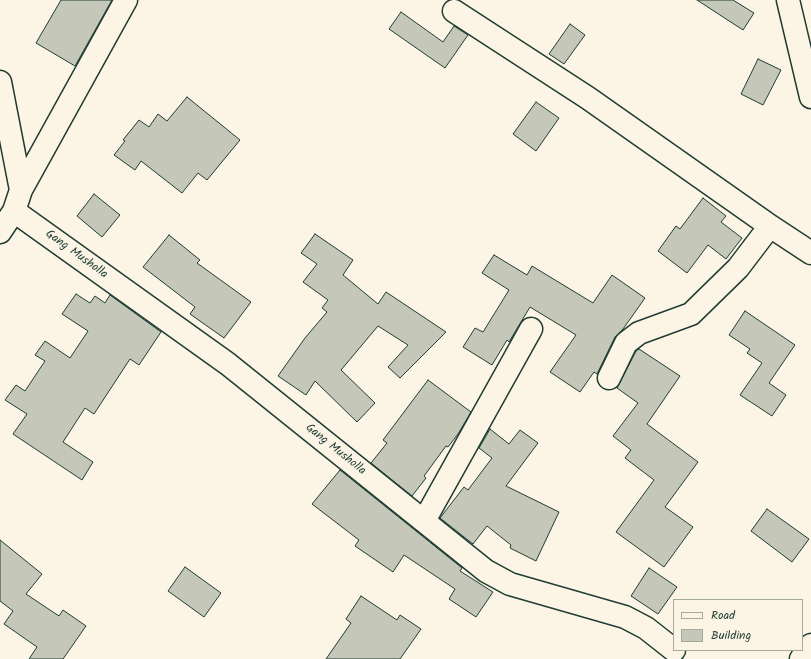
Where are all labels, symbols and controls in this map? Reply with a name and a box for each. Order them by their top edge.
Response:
street label: Gang Musholla [42,228,110,282]
street label: Gang Musholla [302,421,368,479]
legend [673,599,803,651]
text: Road [711,606,735,625]
text: Building [711,626,751,645]

